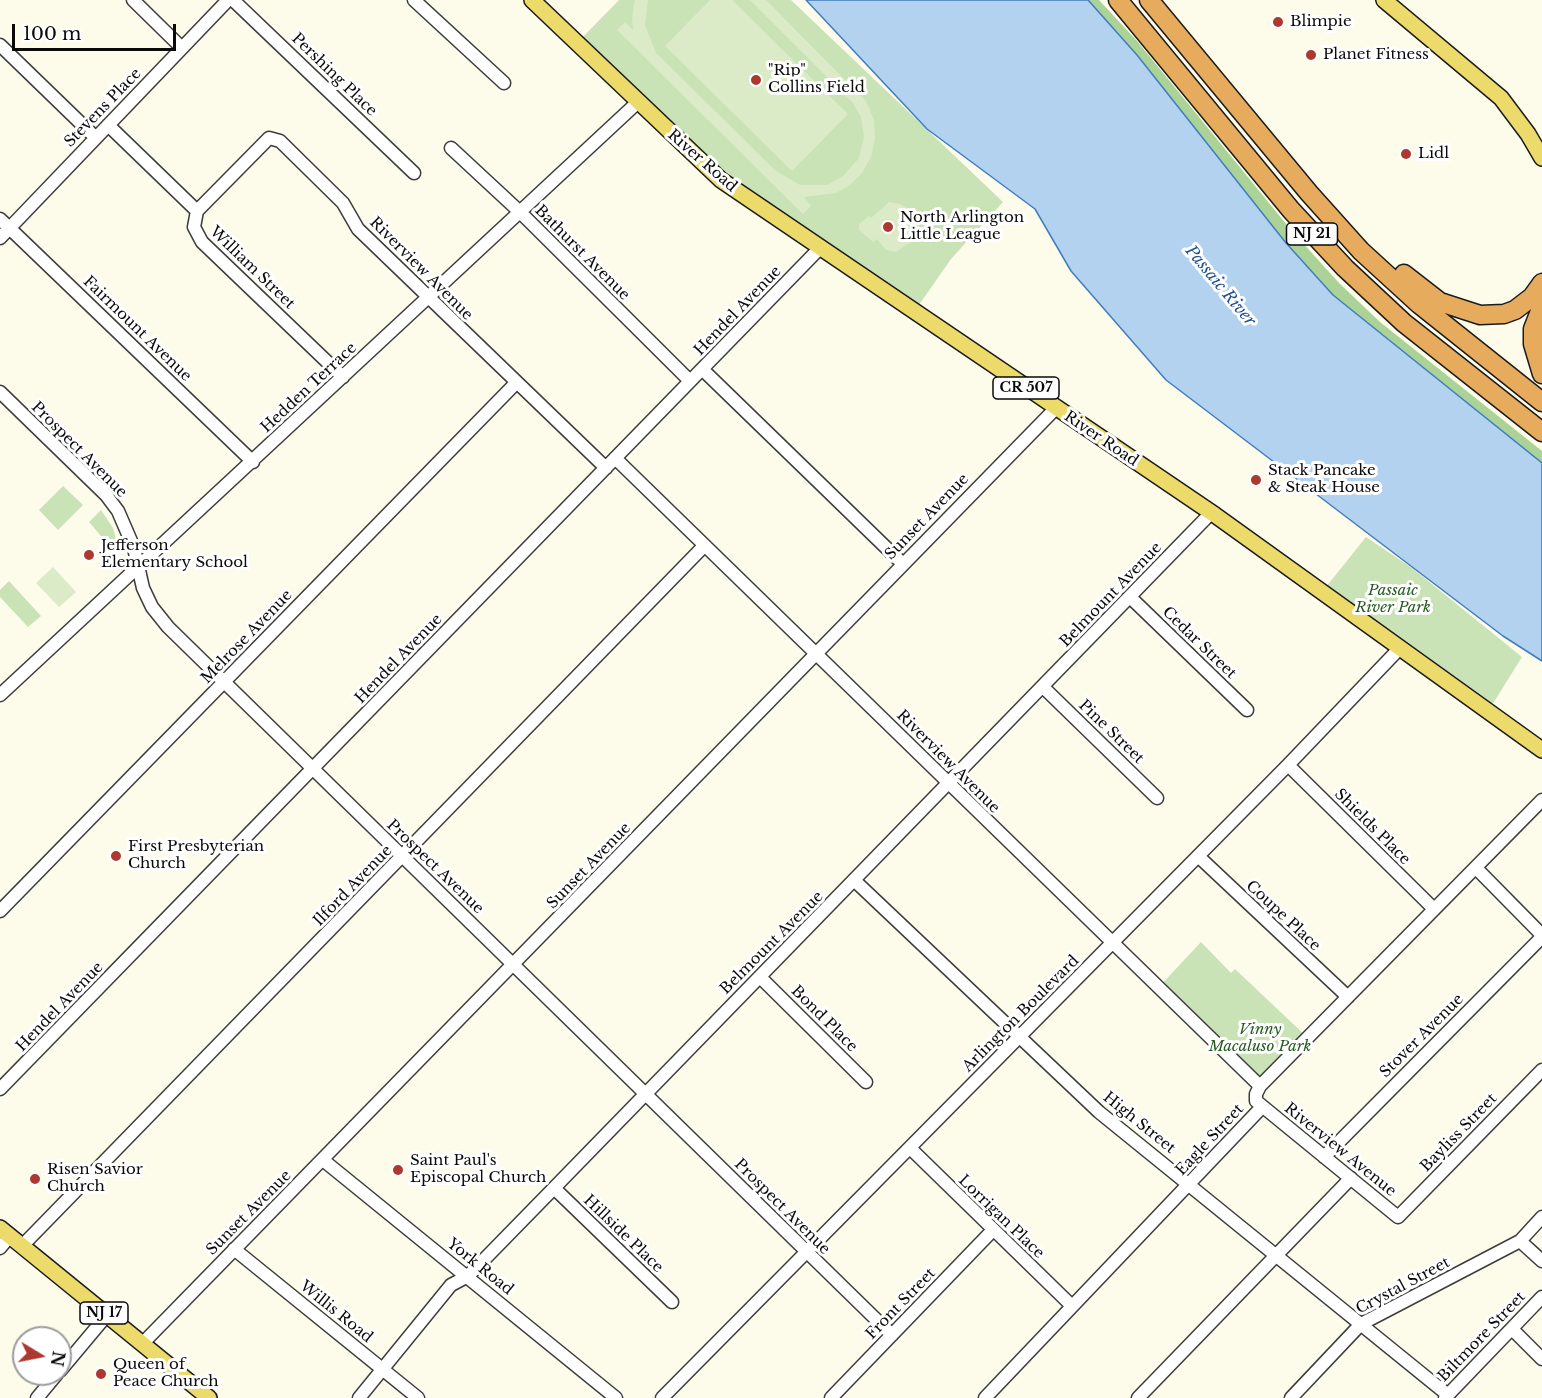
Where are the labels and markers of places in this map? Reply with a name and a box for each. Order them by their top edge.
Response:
place label: Blimpie [1290,13,1351,31]
marker: Blimpie [1271,15,1285,29]
place label: Planet Fitness [1323,46,1429,64]
marker: Planet Fitness [1304,48,1318,62]
place label: "Rip" Collins Field [768,62,865,97]
marker: "Rip" Collins Field [749,73,763,87]
place label: Lidl [1418,145,1449,163]
marker: Lidl [1399,147,1413,161]
place label: North Arlington Little League [900,209,1024,244]
marker: North Arlington Little League [881,220,895,234]
place label: Stack Pancake & Steak House [1268,462,1380,497]
marker: Stack Pancake & Steak House [1249,473,1263,487]
place label: Jefferson Elementary School [101,537,248,572]
marker: Jefferson Elementary School [82,548,96,562]
place label: First Presbyterian Church [128,838,264,873]
marker: First Presbyterian Church [109,849,123,863]
place label: Saint Paul's Episcopal Church [410,1152,546,1187]
place label: Risen Savior Church [47,1161,143,1196]
marker: Saint Paul's Episcopal Church [391,1163,405,1177]
marker: Risen Savior Church [28,1172,42,1186]
place label: Queen of Peace Church [113,1356,218,1391]
marker: Queen of Peace Church [94,1367,108,1381]

